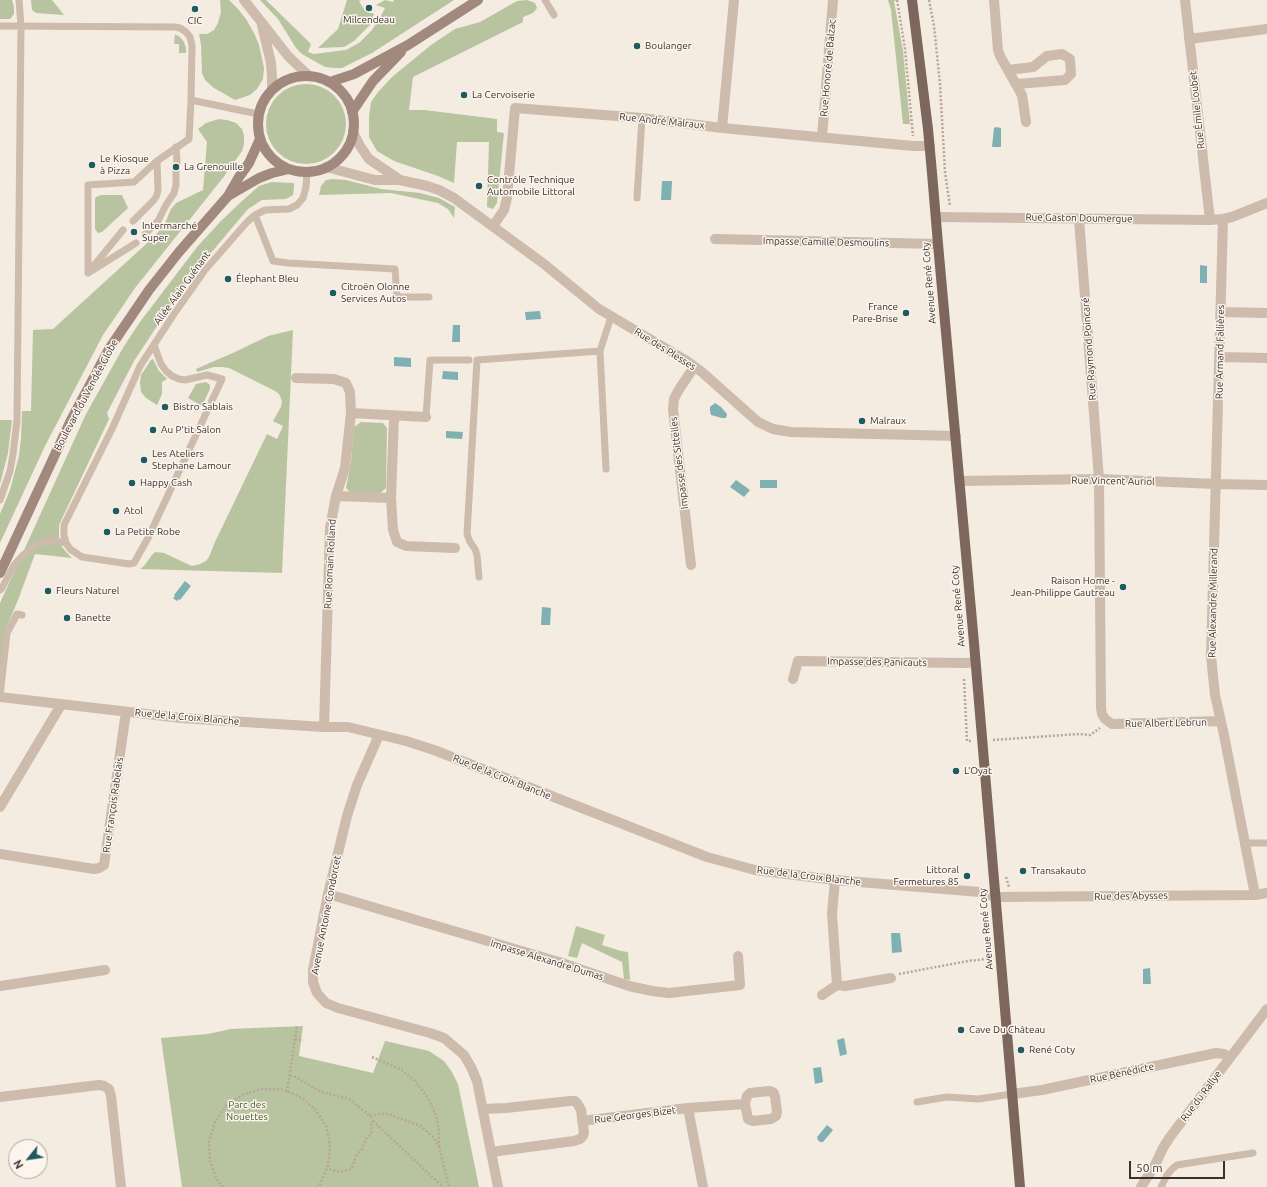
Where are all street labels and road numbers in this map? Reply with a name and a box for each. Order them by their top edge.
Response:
street label: Rue Honoré de Balzac [818,19,838,117]
street label: Rue Émile Loubet [1187,70,1207,150]
street label: Rue André Malraux [619,111,705,131]
street label: Rue Gaston Doumergue [1025,211,1133,225]
street label: Impasse Camille Desmoulins [763,235,889,249]
street label: Avenue René Coty [919,242,939,324]
street label: Allée Alain Guénant [151,249,213,327]
street label: Rue Raymond Poincaré [1079,297,1099,401]
street label: Rue Armand Fallières [1213,305,1227,399]
street label: Rue des Plesses [632,325,698,373]
street label: Boulevard du Vendée Globe [51,337,121,453]
street label: Impasse des Sittelles [667,416,691,510]
street label: Rue Vincent Auriol [1071,474,1155,488]
street label: Rue Romain Rolland [322,519,338,609]
street label: Rue Alexandre Millerand [1206,548,1220,658]
street label: Avenue René Coty [948,565,968,647]
street label: Impasse des Panicauts [827,655,927,669]
street label: Rue de la Croix Blanche [134,706,240,728]
street label: Rue Albert Lebrun [1125,716,1207,730]
street label: Rue de la Croix Blanche [451,752,553,802]
street label: Rue François Rabelais [100,756,126,854]
street label: Avenue Antoine Condorcet [309,854,343,976]
street label: Rue de la Croix Blanche [756,864,862,888]
street label: Avenue René Coty [976,888,996,970]
street label: Rue des Abysses [1094,889,1168,903]
street label: Impasse Alexandre Dumas [489,937,605,983]
street label: Rue Bénédicte [1089,1060,1155,1086]
street label: Rue du Rallye [1178,1068,1224,1124]
street label: Rue Georges Bizet [593,1104,677,1126]

